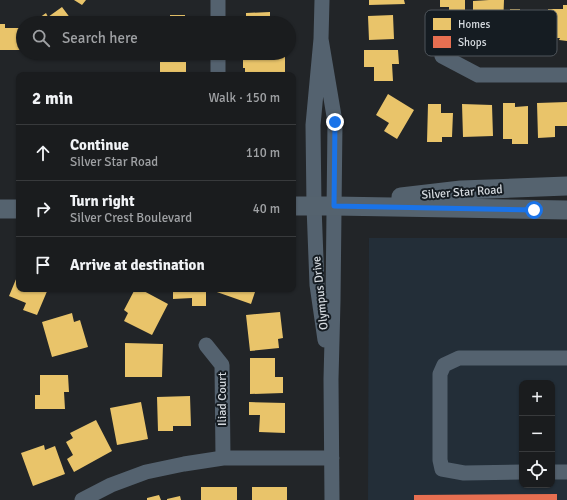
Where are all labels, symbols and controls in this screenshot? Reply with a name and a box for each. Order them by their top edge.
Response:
legend [425,10,557,56]
search box [16,16,296,60]
text: Homes [458,18,490,31]
icon: search [30,27,52,49]
text: Search here [62,29,138,47]
text: Shops [458,36,487,49]
text: 2 min [32,88,73,109]
text: Walk · 150 m [209,90,280,106]
route end [326,113,344,131]
text: Continue [70,136,129,154]
icon: ahead [32,142,54,164]
text: 110 m [246,145,280,161]
text: Silver Star Road [70,154,158,170]
street label: Silver Star Road [421,182,503,203]
text: Turn right [70,192,135,210]
icon: right [32,198,54,220]
text: 40 m [253,201,280,217]
route start [525,201,543,219]
text: Silver Crest Boulevard [70,210,192,226]
icon: arrive [32,254,54,276]
street label: Olympus Drive [309,255,332,331]
text: Arrive at destination [70,256,205,274]
street label: Iliad Court [215,372,230,426]
map controls [519,380,555,488]
button: + [519,380,555,416]
button: − [519,416,555,452]
button: locate [519,452,555,488]

